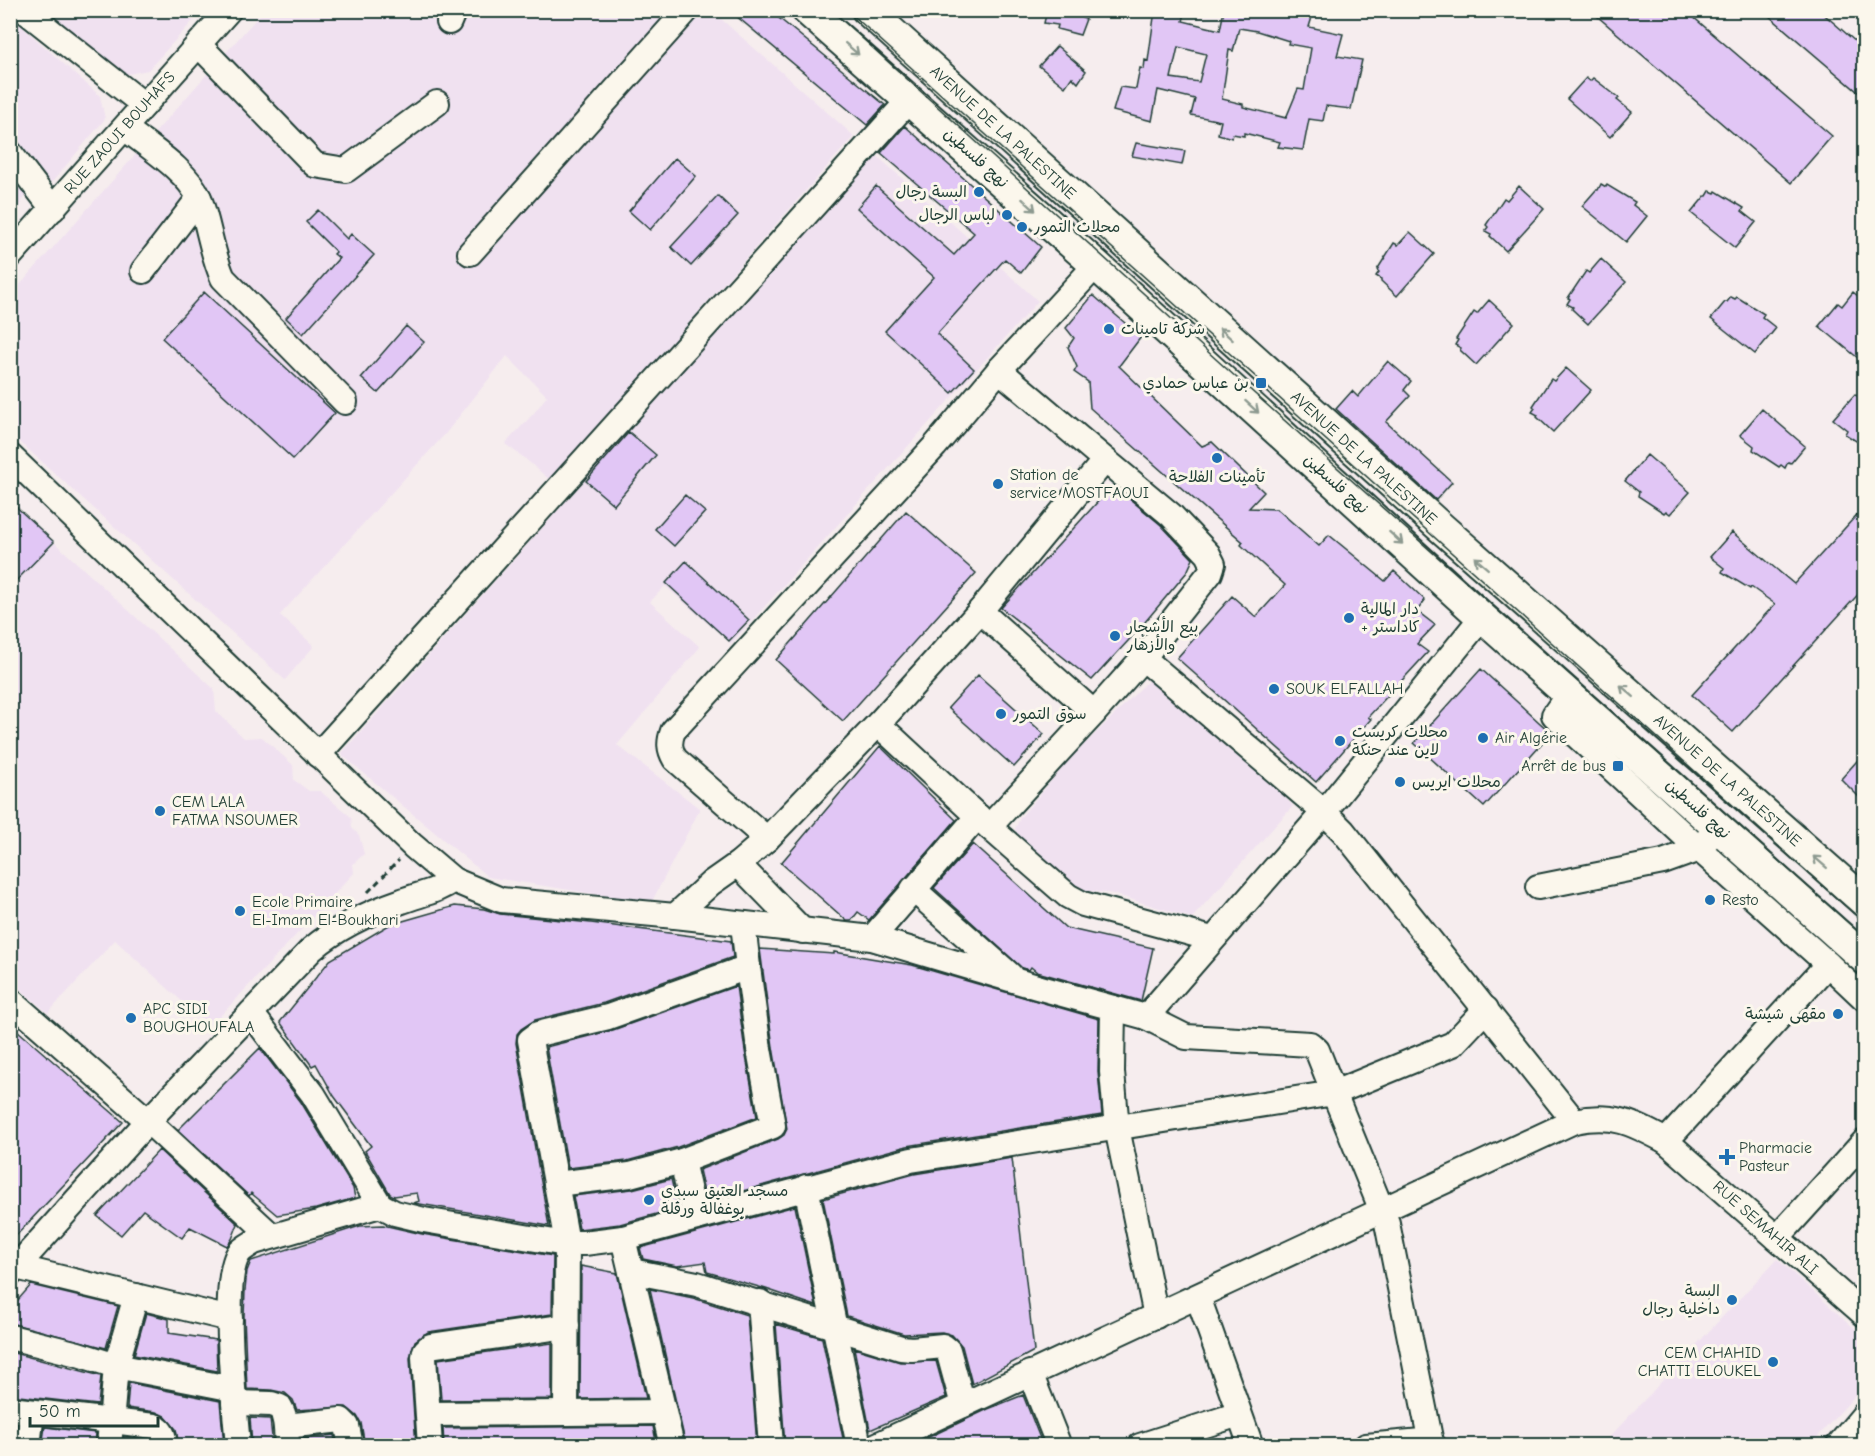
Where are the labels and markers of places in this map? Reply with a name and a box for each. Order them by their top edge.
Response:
place label: البسة رجال [895,183,967,201]
marker: البسة رجال [972,185,986,199]
place label: لباس الرجال [919,206,995,224]
marker: لباس الرجال [1000,208,1014,222]
place label: محلات التمور [1033,218,1120,237]
marker: محلات التمور [1015,220,1029,234]
place label: شركة تامينات [1121,320,1205,338]
marker: شركة تامينات [1102,322,1116,336]
place label: بن عباس حمادي [1143,374,1249,394]
marker: بن عباس حمادي [1254,376,1268,390]
marker: تأمينات الفلاحة [1210,451,1224,465]
place label: Station de service MOSTFAOUI [1010,466,1149,502]
place label: تأمينات الفلاحة [1169,468,1265,486]
marker: Station de service MOSTFAOUI [991,477,1005,491]
place label: دار المالية + كاداستر [1361,600,1420,636]
marker: دار المالية + كاداستر [1342,611,1356,625]
place label: بيع الأشجار والأزهار [1125,616,1198,654]
marker: بيع الأشجار والأزهار [1108,629,1122,643]
place label: SOUK ELFALLAH [1286,680,1403,698]
marker: SOUK ELFALLAH [1267,682,1281,696]
place label: سوق التمور [1012,705,1087,724]
marker: سوق التمور [994,707,1008,721]
place label: محلات كريست لاين عند حنكة [1352,723,1448,759]
place label: Air Algérie [1495,729,1567,747]
marker: Air Algérie [1476,731,1490,745]
marker: محلات كريست لاين عند حنكة [1333,734,1347,748]
place label: Arrêt de bus [1521,757,1606,775]
marker: Arrêt de bus [1611,759,1625,773]
place label: محلات ايريس [1412,773,1501,791]
marker: محلات ايريس [1393,775,1407,789]
place label: CEM LALA FATMA NSOUMER [172,793,298,829]
marker: CEM LALA FATMA NSOUMER [153,804,167,818]
place label: Resto [1722,891,1759,909]
place label: Ecole Primaire El-Imam El-Boukhari [252,893,399,929]
marker: Resto [1703,893,1717,907]
marker: Ecole Primaire El-Imam El-Boukhari [233,904,247,918]
place label: APC SIDI BOUGHOUFALA [143,1000,254,1036]
place label: مقهى شيشة [1745,1005,1826,1024]
marker: مقهى شيشة [1831,1007,1845,1021]
marker: APC SIDI BOUGHOUFALA [124,1011,138,1025]
place label: Pharmacie Pasteur [1739,1139,1812,1175]
marker: Pharmacie Pasteur [1720,1150,1734,1164]
place label: مسجد العتيق سبدي بوغفالة ورقلة [661,1182,788,1219]
marker: مسجد العتيق سبدي بوغفالة ورقلة [642,1193,656,1207]
place label: البسة داخلية رجال [1642,1282,1720,1318]
marker: البسة داخلية رجال [1725,1293,1739,1307]
place label: CEM CHAHID CHATTI ELOUKEL [1638,1344,1761,1380]
marker: CEM CHAHID CHATTI ELOUKEL [1766,1355,1780,1369]

